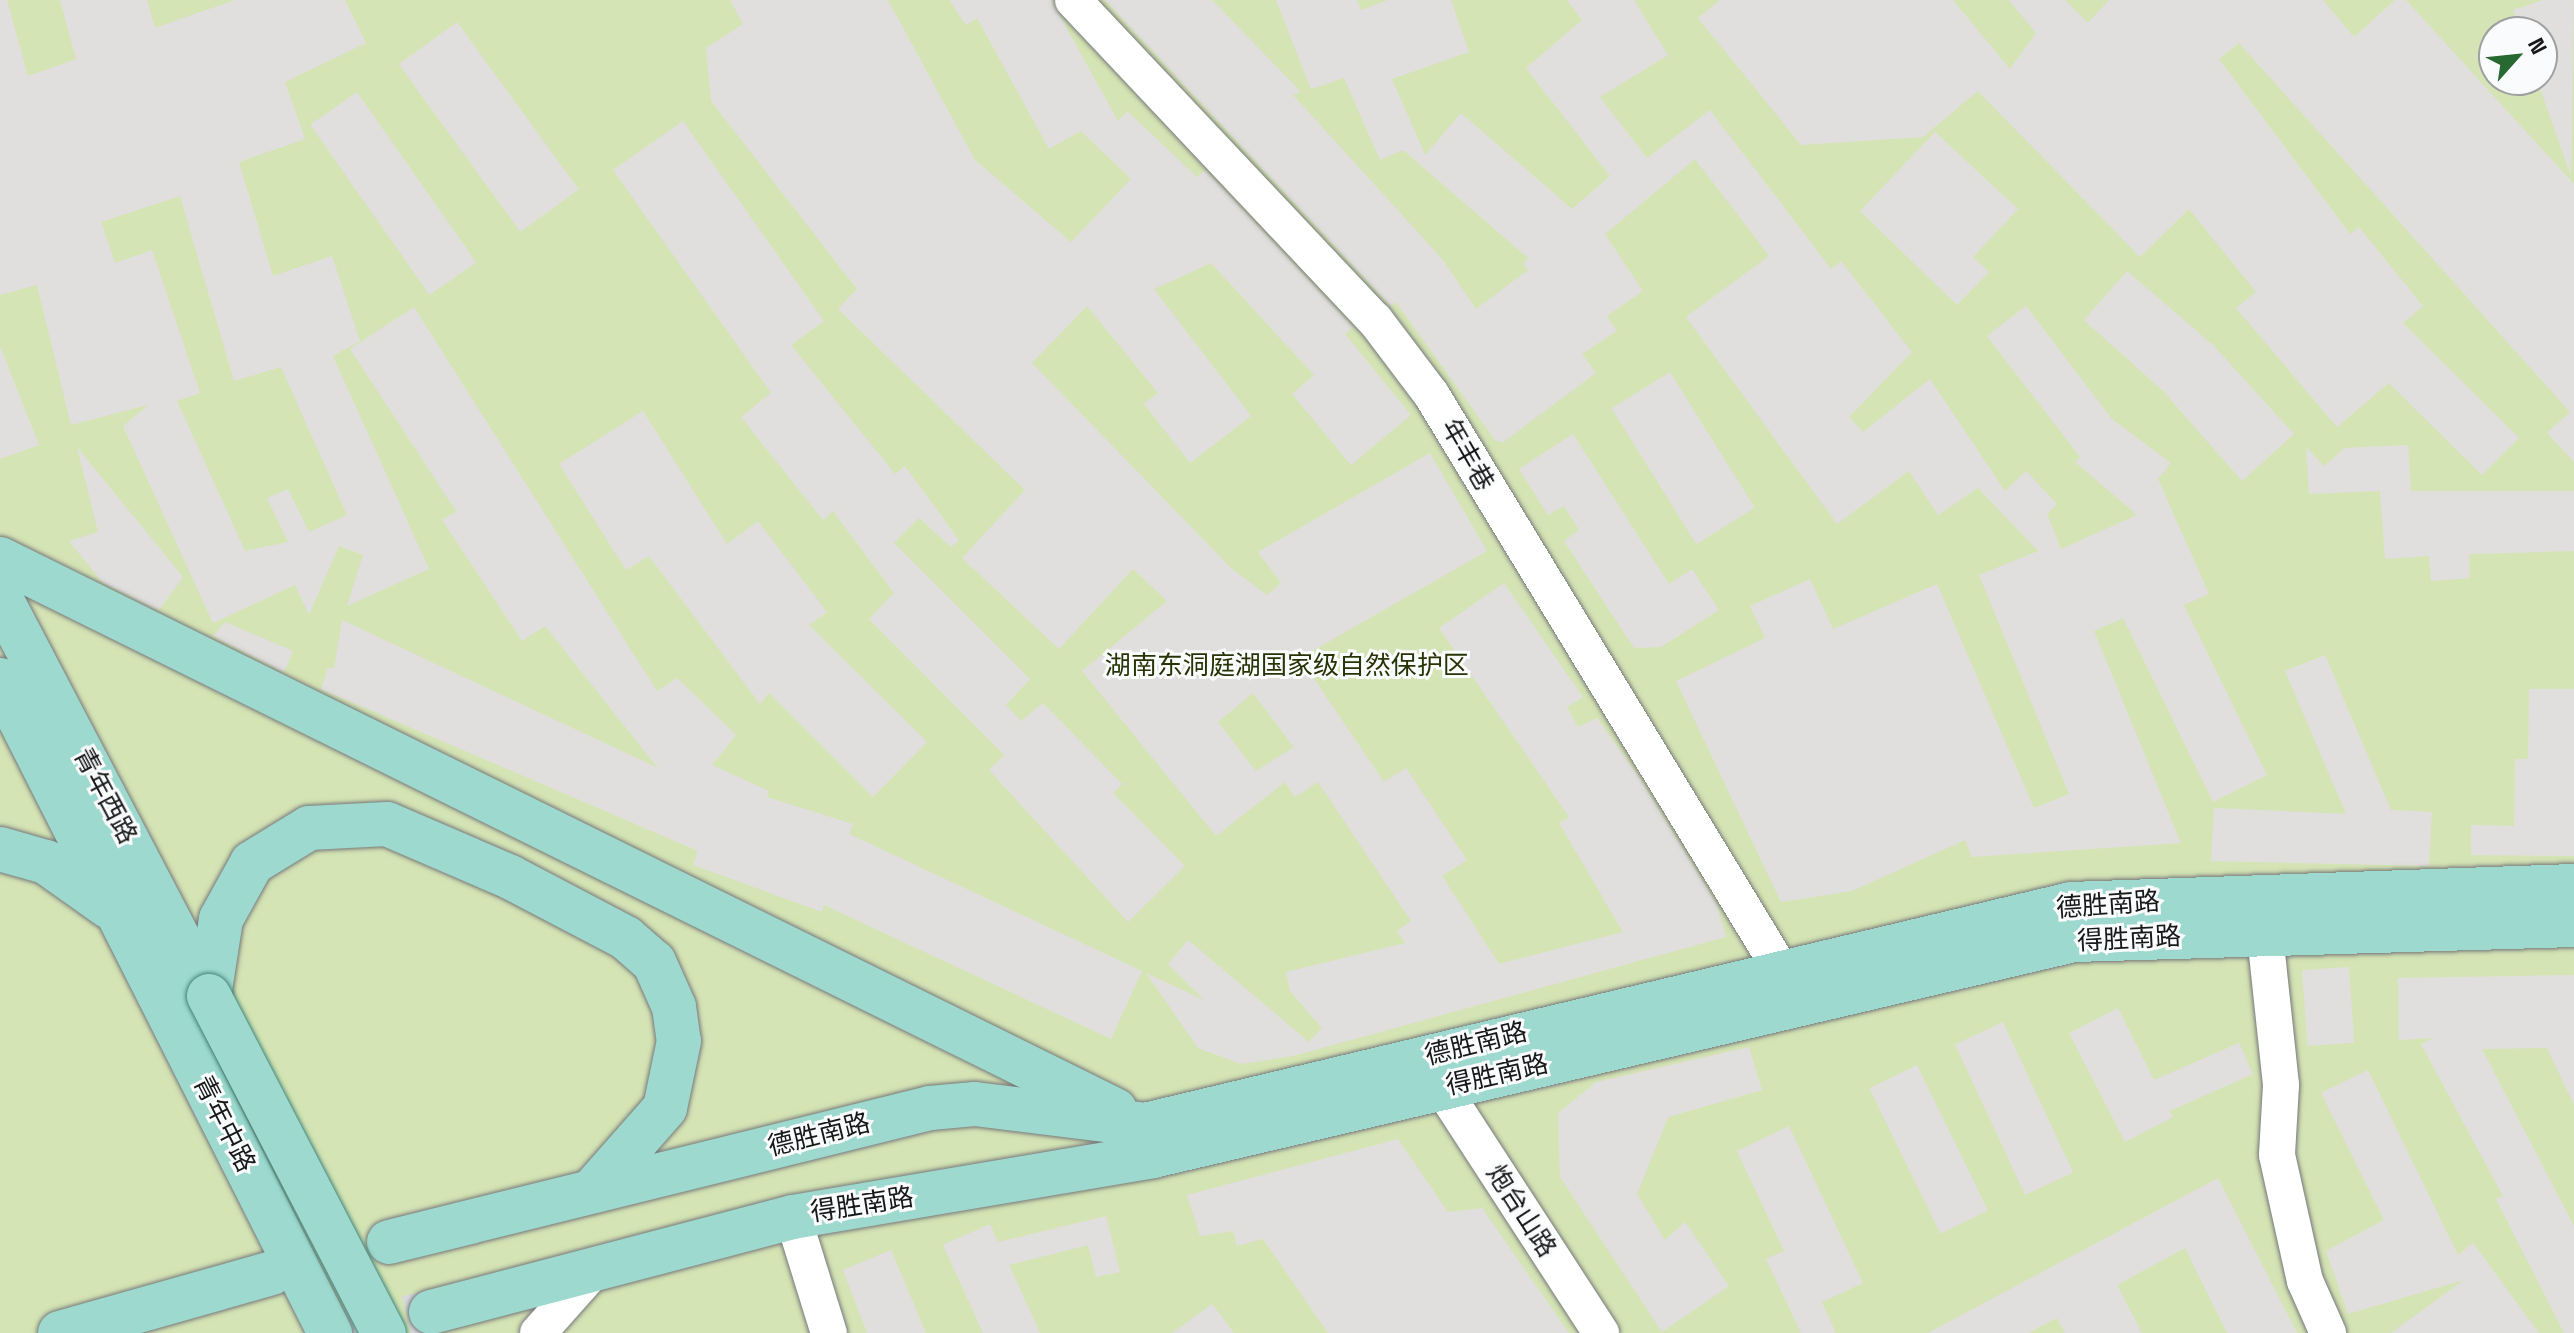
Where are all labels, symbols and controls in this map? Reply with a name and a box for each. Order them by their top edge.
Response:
north arrow [2478,16,2558,96]
text: N [2522,33,2553,59]
street label: 年丰巷 [1434,413,1500,497]
park label: 湖南东洞庭湖国家级自然保护区 [1105,650,1469,682]
street label: 青年西路 [67,743,143,849]
street label: 德胜南路 [2055,886,2161,924]
street label: 得胜南路 [2076,921,2182,957]
street label: 德胜南路 [1422,1016,1530,1072]
street label: 得胜南路 [1443,1048,1551,1102]
street label: 青年中路 [186,1071,262,1177]
street label: 德胜南路 [765,1107,873,1163]
street label: 炮台山路 [1480,1159,1562,1263]
street label: 得胜南路 [808,1181,916,1229]

